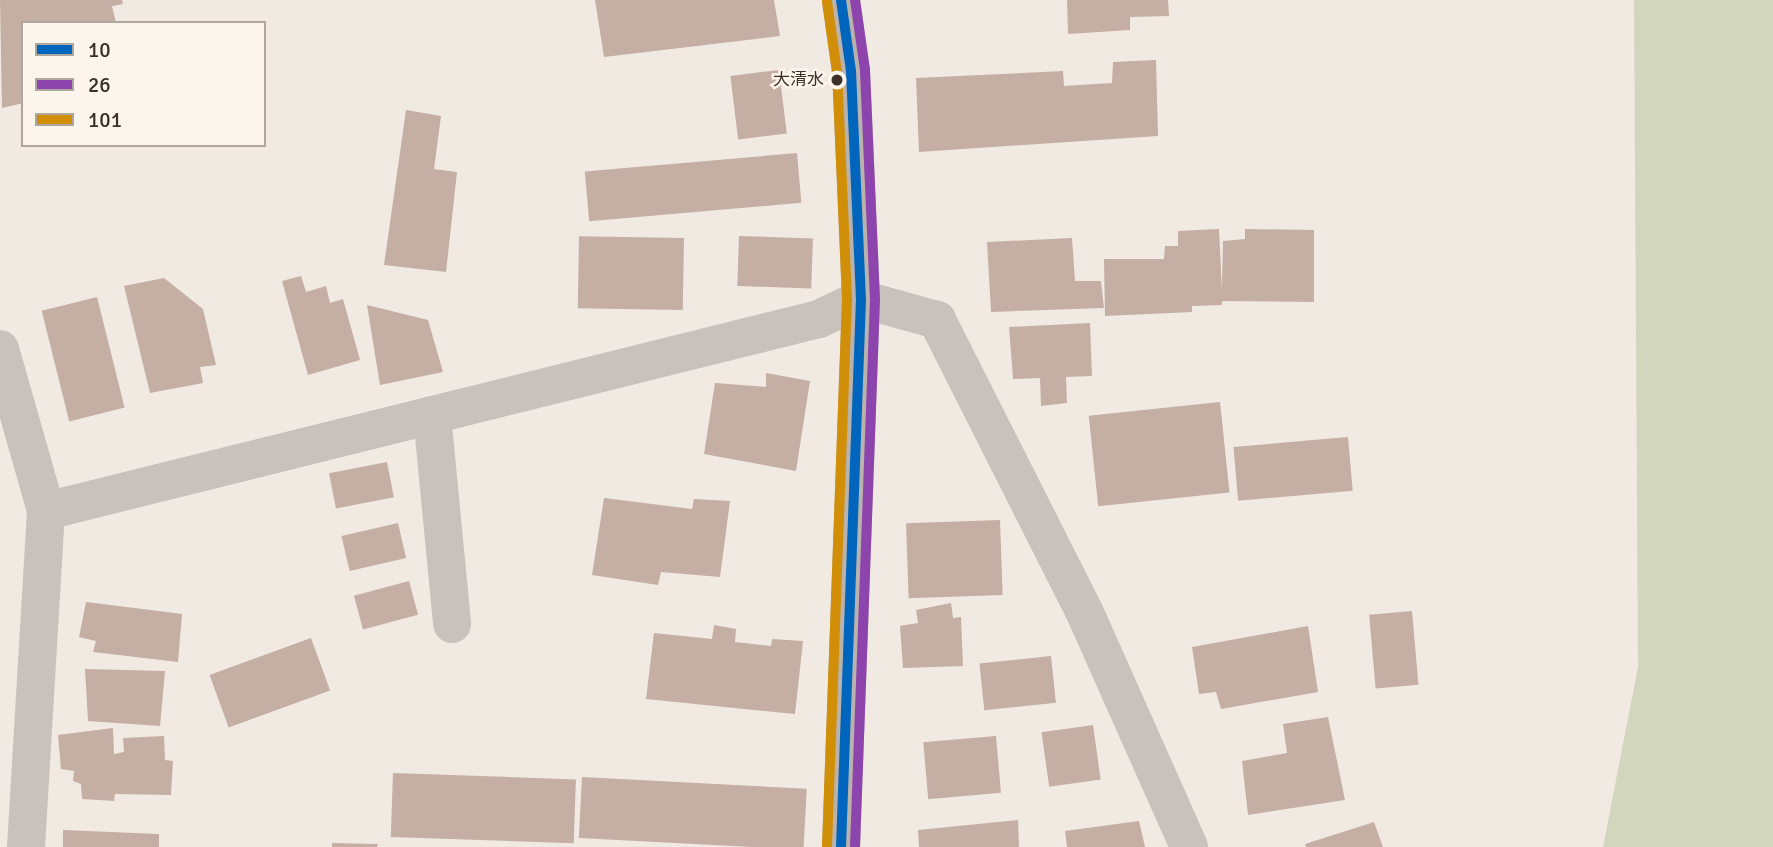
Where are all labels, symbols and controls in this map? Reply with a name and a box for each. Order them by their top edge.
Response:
legend [21,21,266,147]
text: 10 [88,37,111,63]
place label: 大清水 [773,70,824,90]
text: 26 [88,72,111,98]
marker: 大清水 [830,73,844,87]
text: 101 [88,107,122,133]

